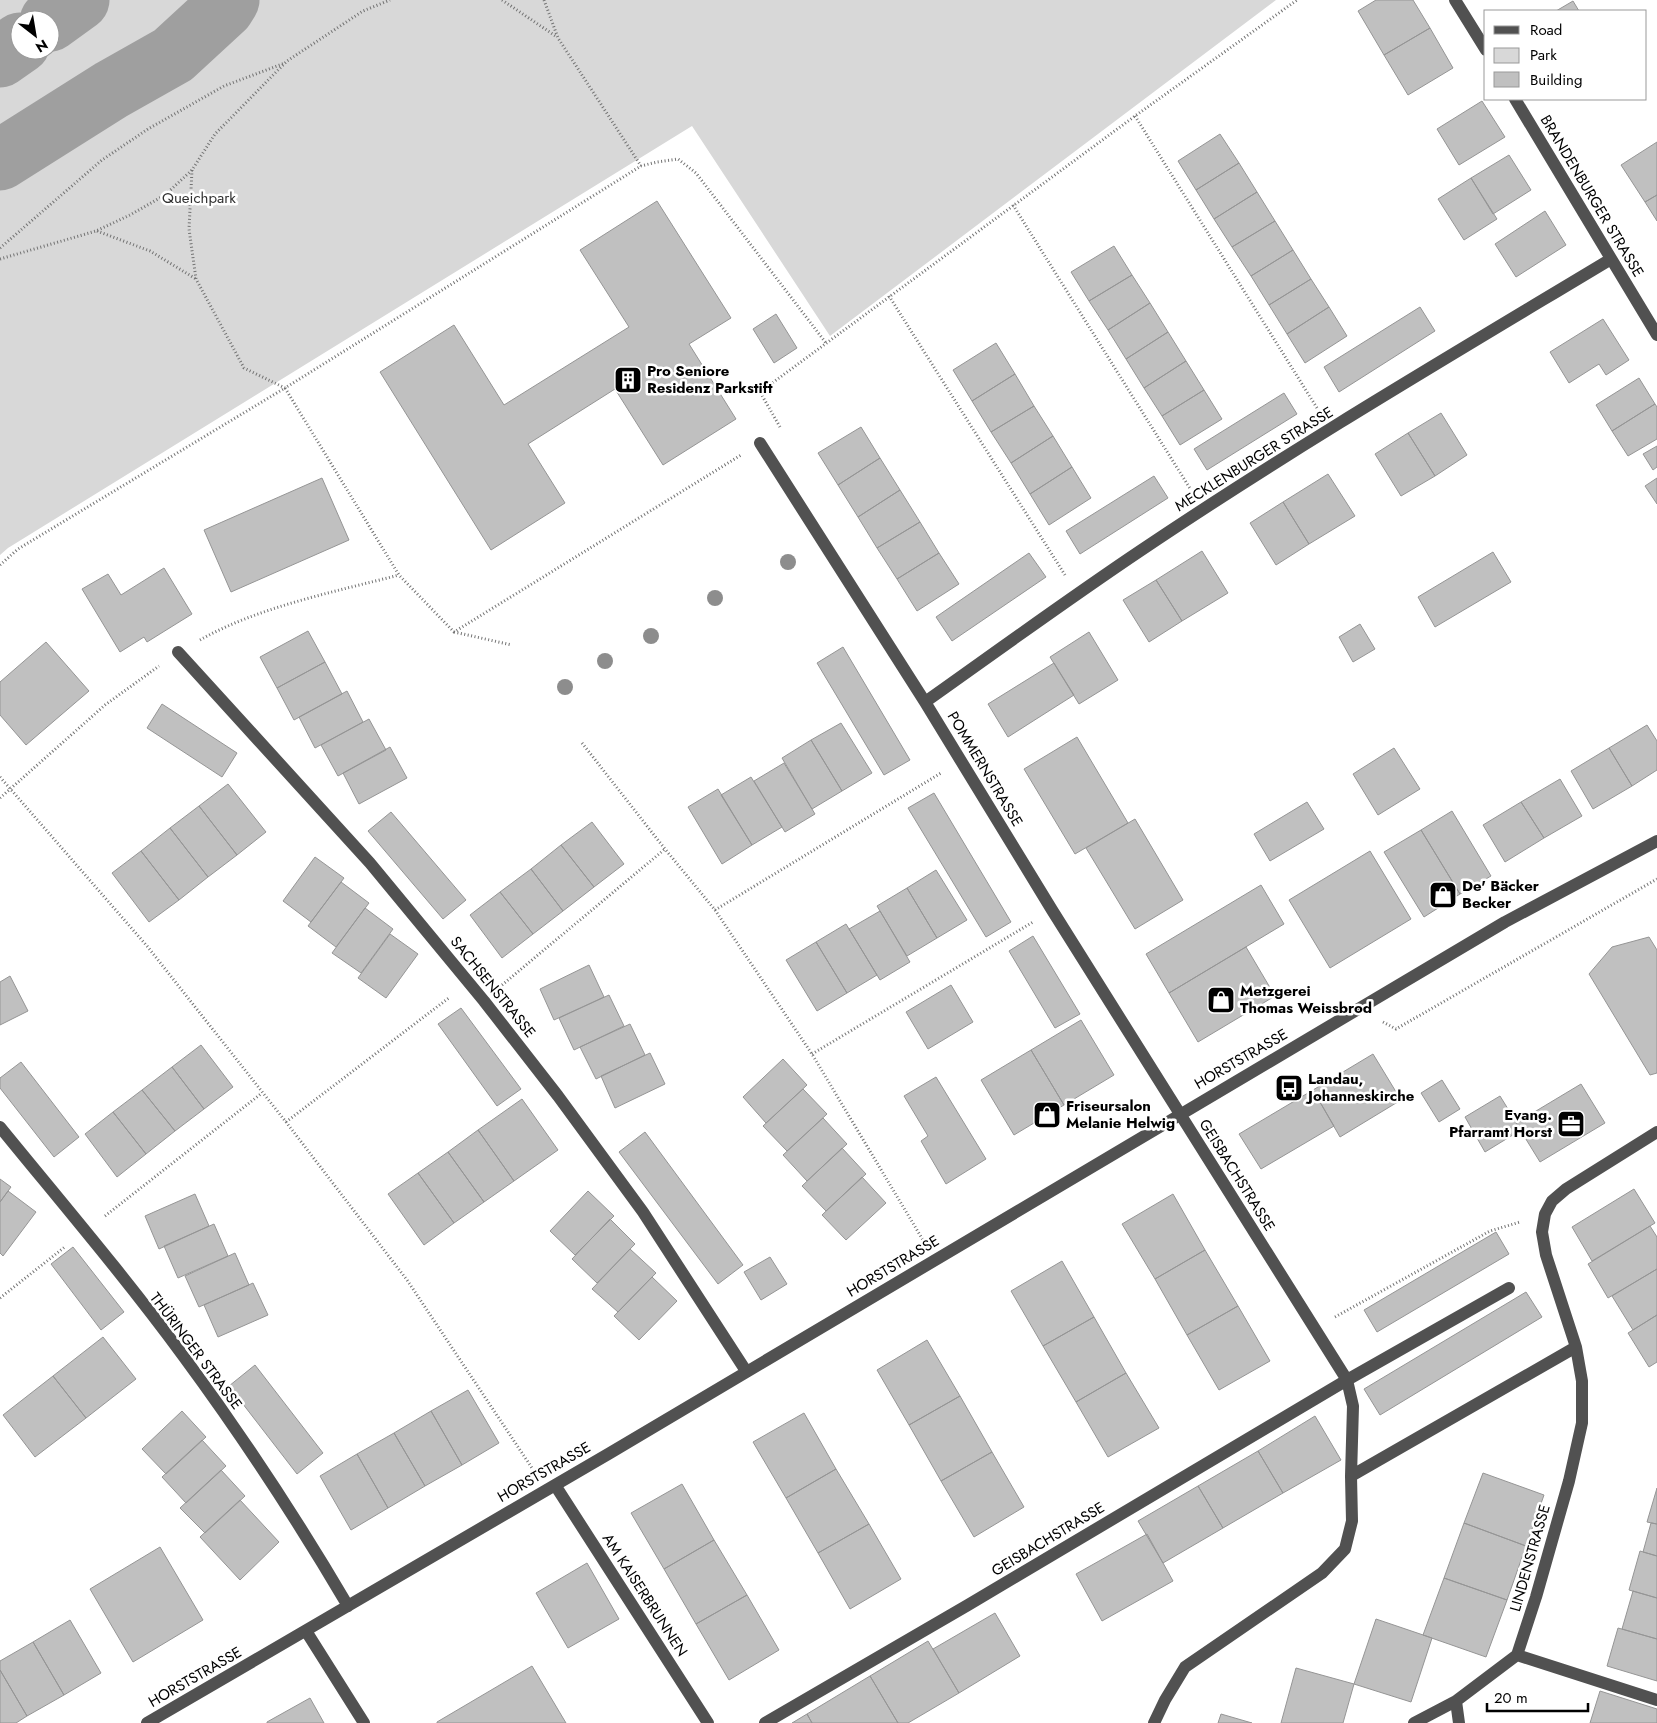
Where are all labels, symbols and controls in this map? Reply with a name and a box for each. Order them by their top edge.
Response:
north arrow [10,10,60,60]
legend [1484,10,1647,100]
text: Road [1530,19,1562,41]
text: N [32,35,52,58]
text: Park [1530,44,1557,66]
text: Building [1530,69,1582,91]
street label: BRANDENBURGER STRASSE [1535,111,1649,281]
park label: Queichpark [162,187,236,209]
place label: Pro Seniore Residenz Parkstift [647,360,773,399]
building icon: Pro Seniore Residenz Parkstift [613,365,643,395]
street label: MECKLENBURGER STRASSE [1171,401,1337,517]
street label: POMMERNSTRASSE [942,707,1028,831]
place label: De' Bäcker Becker [1462,875,1540,914]
shop icon: De' Bäcker Becker [1428,880,1458,910]
street label: SACHSENSTRASSE [445,932,541,1042]
place label: Metzgerei Thomas Weissbrod [1240,980,1372,1019]
shop icon: Metzgerei Thomas Weissbrod [1206,985,1236,1015]
street label: HORSTSTRASSE [1190,1023,1292,1095]
place label: Landau, Johanneskirche [1305,1068,1415,1107]
bus stop icon: Landau, Johanneskirche [1274,1073,1304,1103]
place label: Friseursalon Melanie Helwig [1066,1095,1175,1134]
shop icon: Friseursalon Melanie Helwig [1032,1100,1062,1130]
place label: Evang. Pfarramt Horst [1449,1104,1552,1143]
office icon: Evang. Pfarramt Horst [1556,1109,1586,1139]
street label: GEISBACHSTRASSE [1194,1115,1280,1235]
street label: HORSTSTRASSE [843,1230,943,1302]
street label: THÜRINGER STRASSE [145,1288,247,1414]
street label: HORSTSTRASSE [493,1436,595,1508]
street label: GEISBACHSTRASSE [987,1496,1109,1582]
street label: LINDENSTRASSE [1504,1502,1556,1614]
street label: AM KAISERBRUNNEN [597,1529,693,1661]
street label: HORSTSTRASSE [144,1641,246,1713]
scale bar [1487,1680,1588,1712]
text: 20 m [1494,1687,1528,1709]

